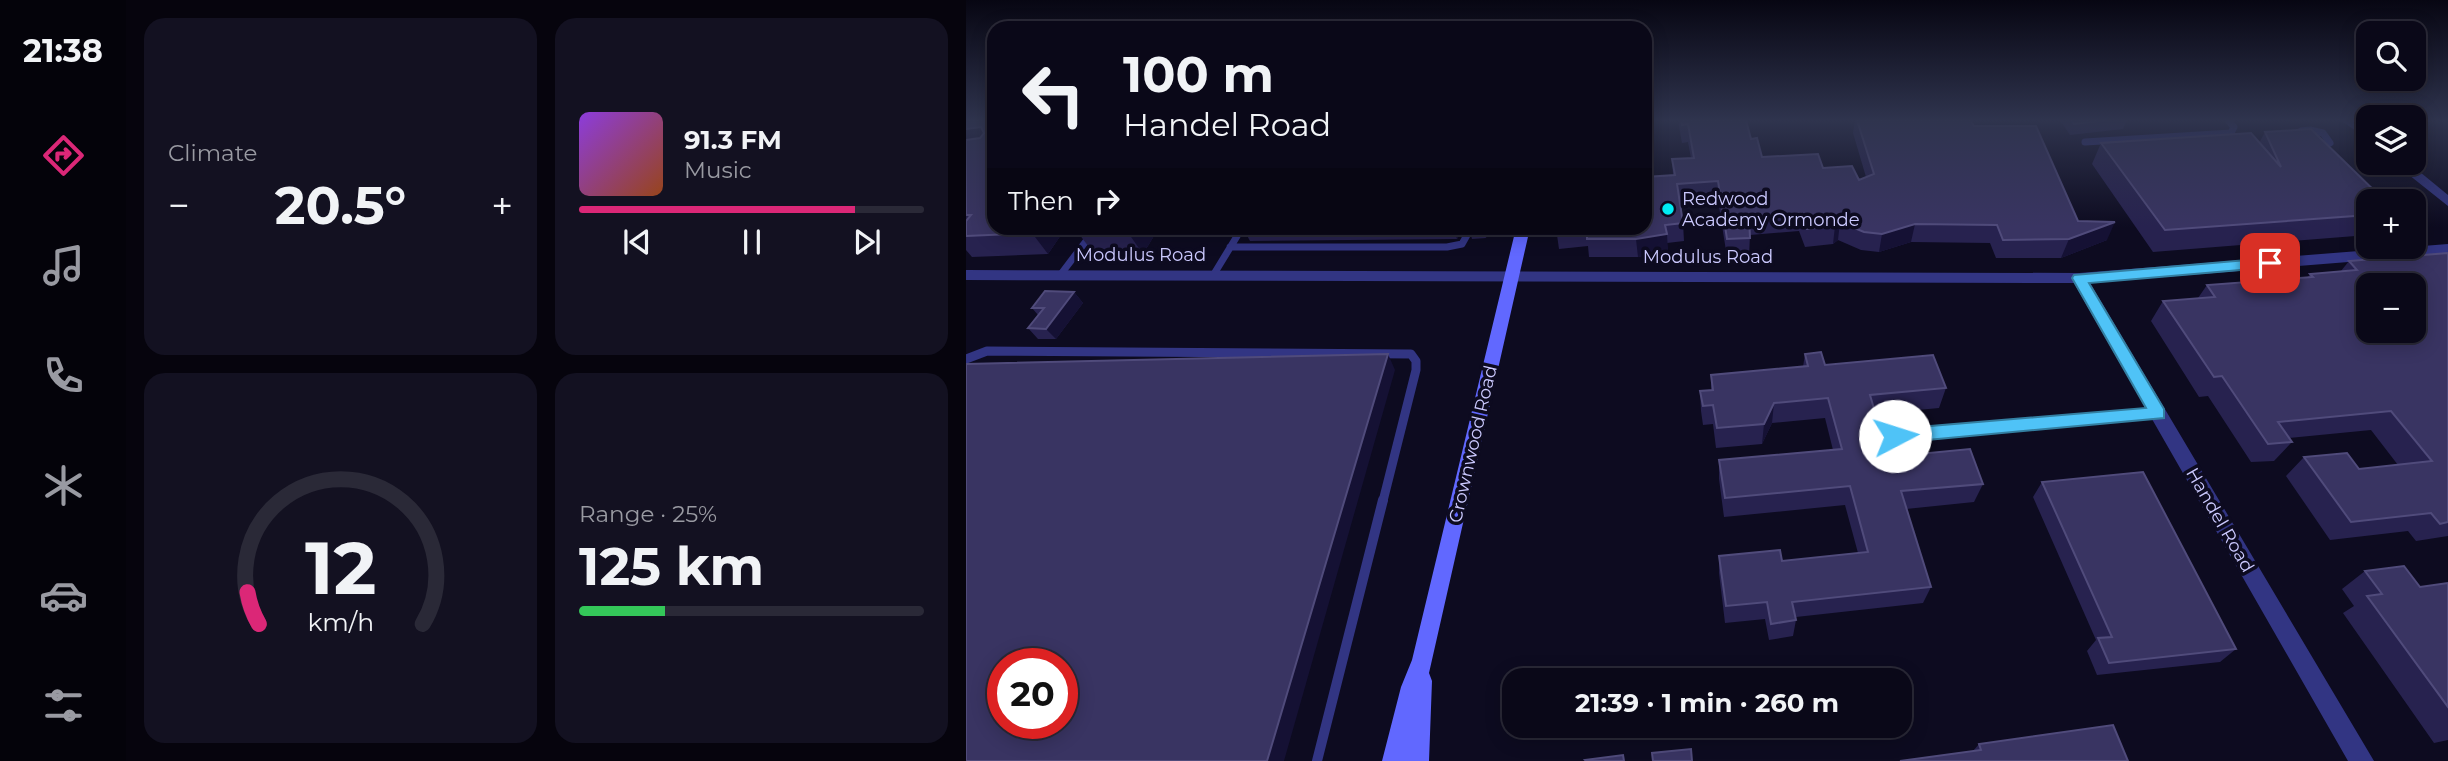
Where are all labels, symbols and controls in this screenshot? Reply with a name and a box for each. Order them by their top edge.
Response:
map controls [2356,21,2426,343]
button: search [2356,21,2426,91]
text: 21:38 [23,31,103,70]
text: 100 m [1123,45,1274,104]
icon: left [1008,49,1099,140]
text: Handel Road [1123,105,1331,144]
button: layers [2356,105,2426,175]
text: 91.3 FM [684,124,782,156]
icon: directions [39,131,88,180]
text: Climate [168,139,257,167]
text: Music [684,156,752,184]
text: 20.5° [275,174,406,237]
text: − [168,182,190,229]
text: + [491,182,513,229]
icon: right [1088,182,1126,220]
text: Then [1008,185,1074,217]
place label: Redwood Academy Ormonde [1682,188,1860,231]
button: + [2356,189,2426,259]
marker: Redwood Academy Ormonde [1660,201,1676,217]
icon: previous [618,223,656,261]
icon: pause [733,223,771,261]
icon: next [848,223,886,261]
pin [2240,233,2300,293]
icon: music [39,241,88,290]
street label: Modulus Road [1076,244,1206,266]
icon: arrive [2251,244,2289,282]
street label: Modulus Road [1643,246,1773,268]
button: − [2356,273,2426,343]
icon: phone [39,351,88,400]
street label: Crownwood Road [1444,363,1502,525]
position arrow [1858,399,1932,473]
icon: climate [39,461,88,510]
street label: Handel Road [2181,464,2259,576]
text: Range · 25% [579,500,717,528]
text: 12 [305,524,376,612]
text: 125 km [579,535,764,598]
icon: car [39,571,88,620]
text: km/h [307,607,374,637]
speed limit sign: 20 [987,648,1078,739]
icon: filters [39,681,88,730]
text: 21:39 · 1 min · 260 m [1575,687,1839,719]

